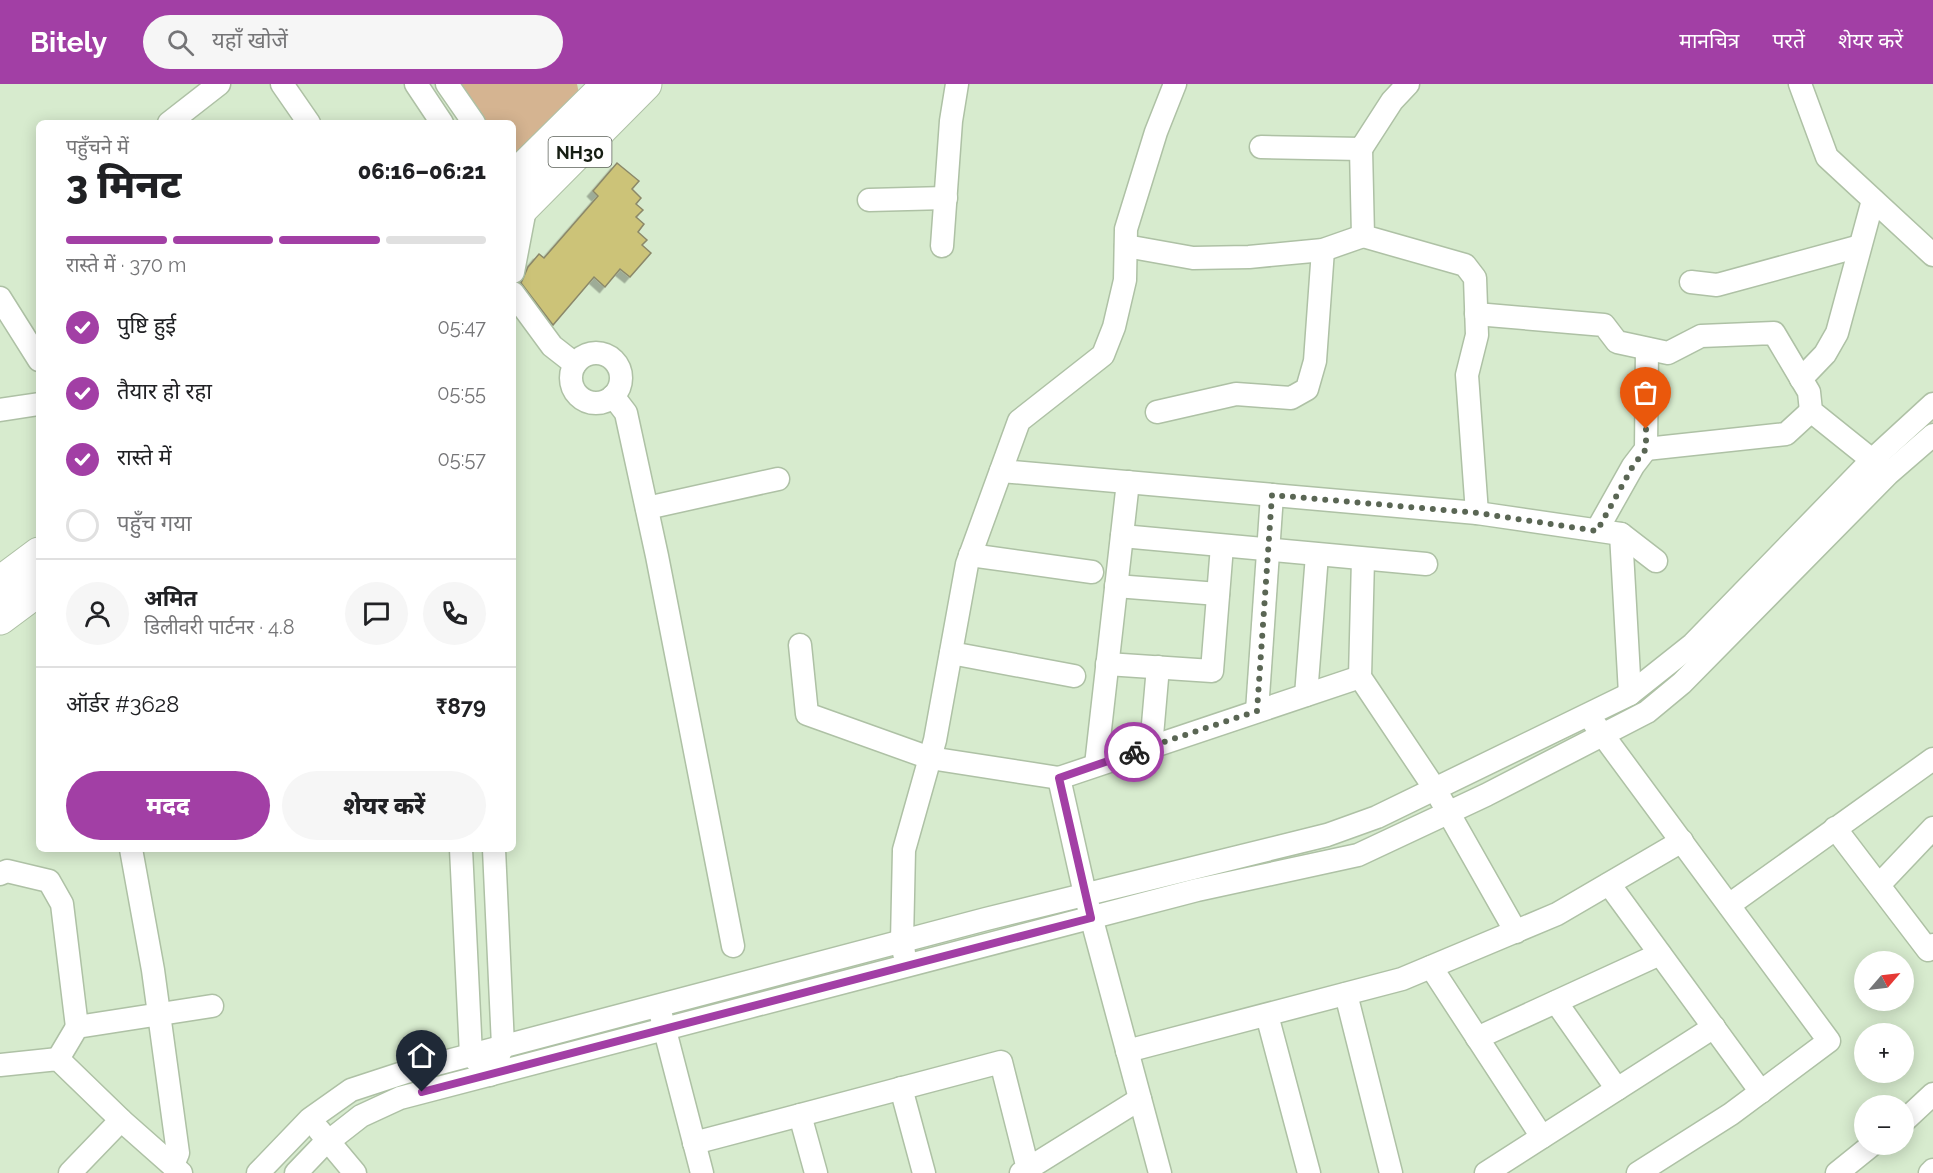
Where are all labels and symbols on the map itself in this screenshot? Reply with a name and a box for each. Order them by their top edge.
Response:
road number: NH30 [548,137,612,167]
pin [1620,367,1671,429]
courier [1104,722,1164,782]
north arrow [1854,951,1914,1011]
pin [396,1030,447,1092]

